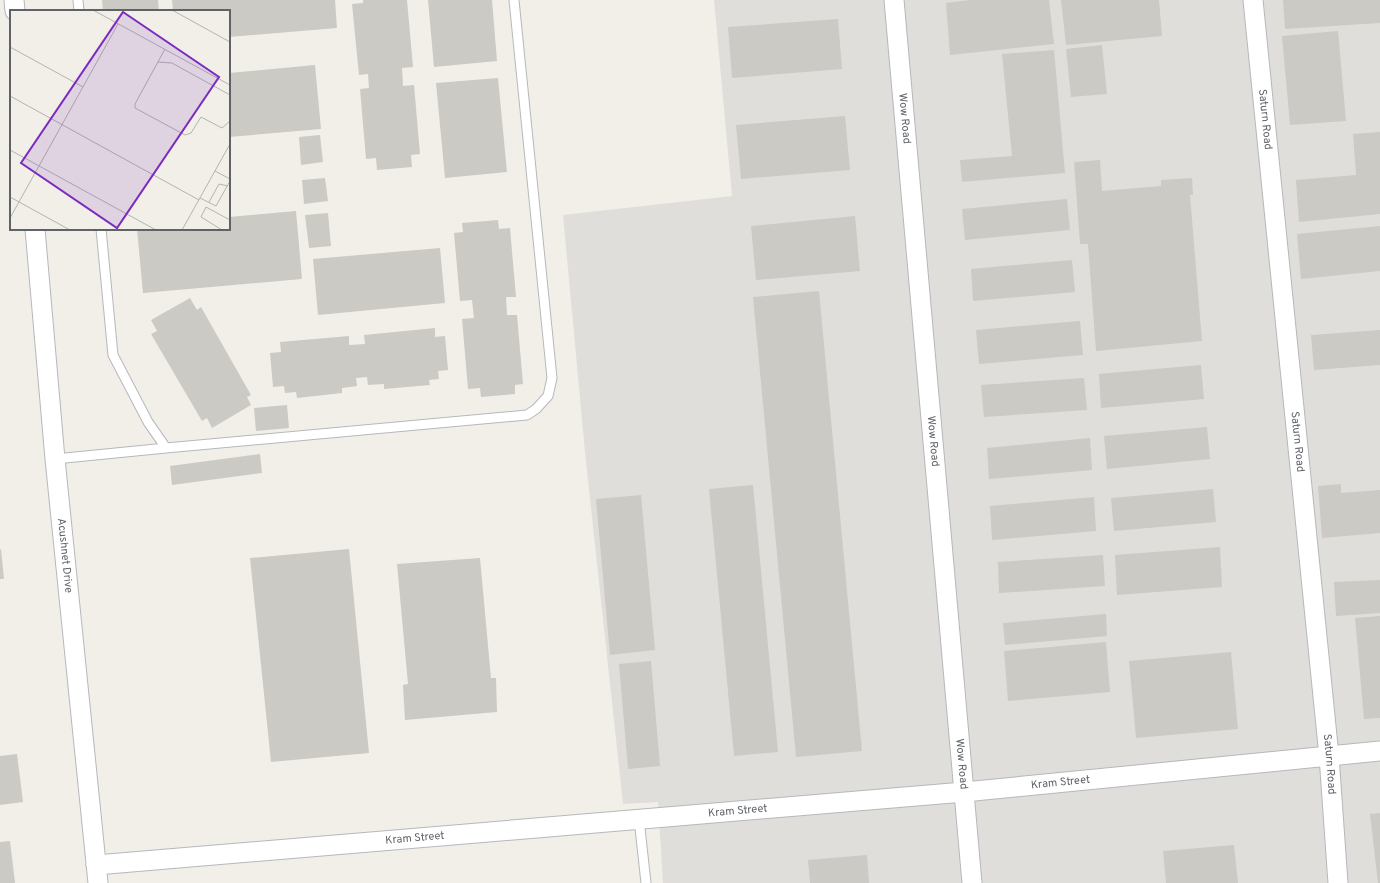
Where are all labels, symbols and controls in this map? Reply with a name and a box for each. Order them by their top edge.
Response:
inset map [10,10,230,230]
street label: Saturn Road [1255,88,1275,150]
street label: Wow Road [895,93,914,145]
street label: Saturn Road [1287,411,1307,473]
street label: Wow Road [924,415,942,467]
street label: Acushnet Drive [54,517,76,594]
street label: Saturn Road [1320,733,1339,795]
street label: Wow Road [952,738,971,790]
street label: Kram Street [1030,773,1091,792]
street label: Kram Street [707,802,768,820]
street label: Kram Street [385,829,445,848]

